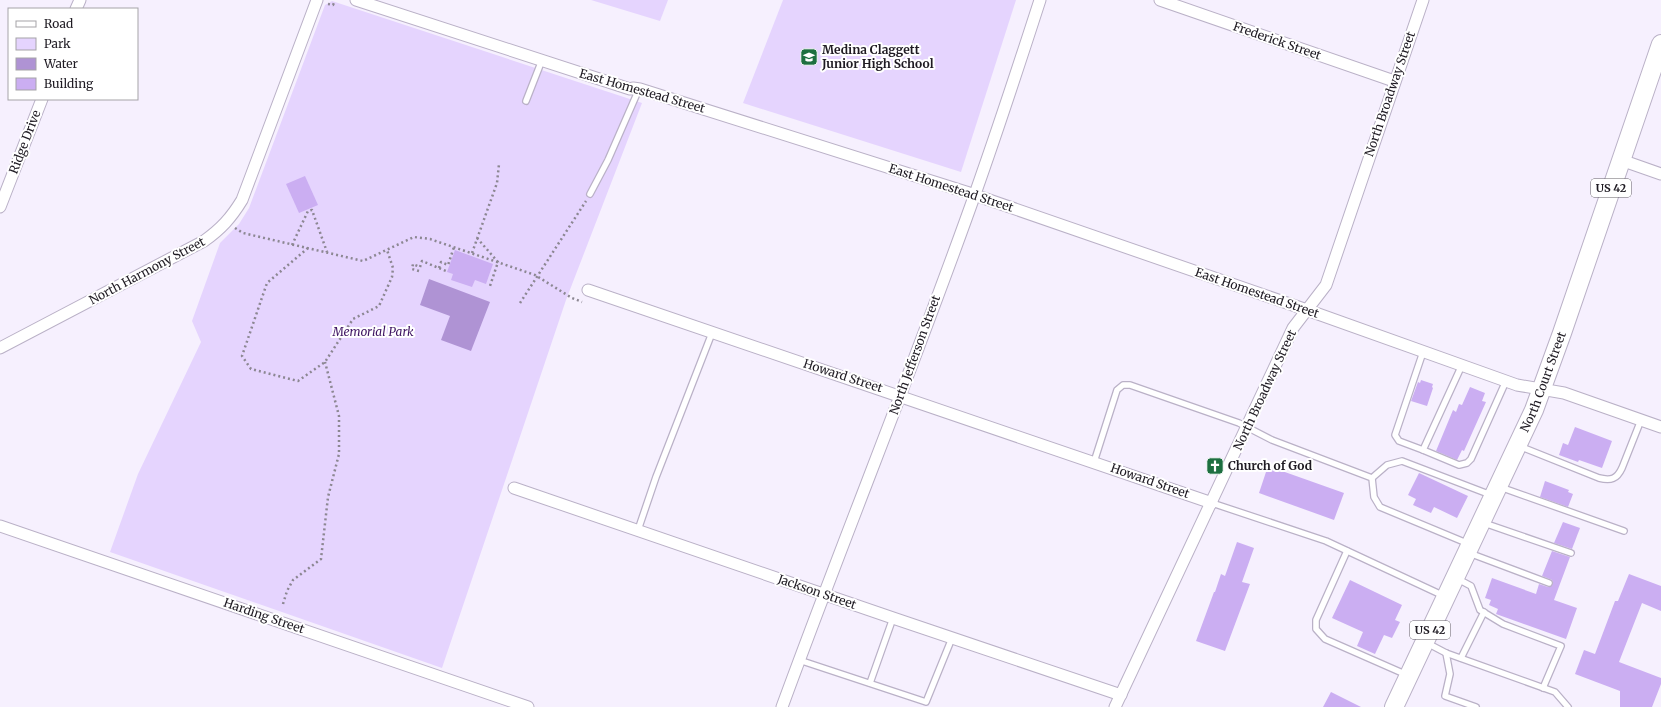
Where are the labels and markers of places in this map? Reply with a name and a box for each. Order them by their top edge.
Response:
place label: Medina Claggett Junior High School [821,42,934,71]
school or university icon: Medina Claggett Junior High School [799,47,819,67]
church icon: Church of God [1205,456,1225,476]
place label: Church of God [1228,458,1313,473]

